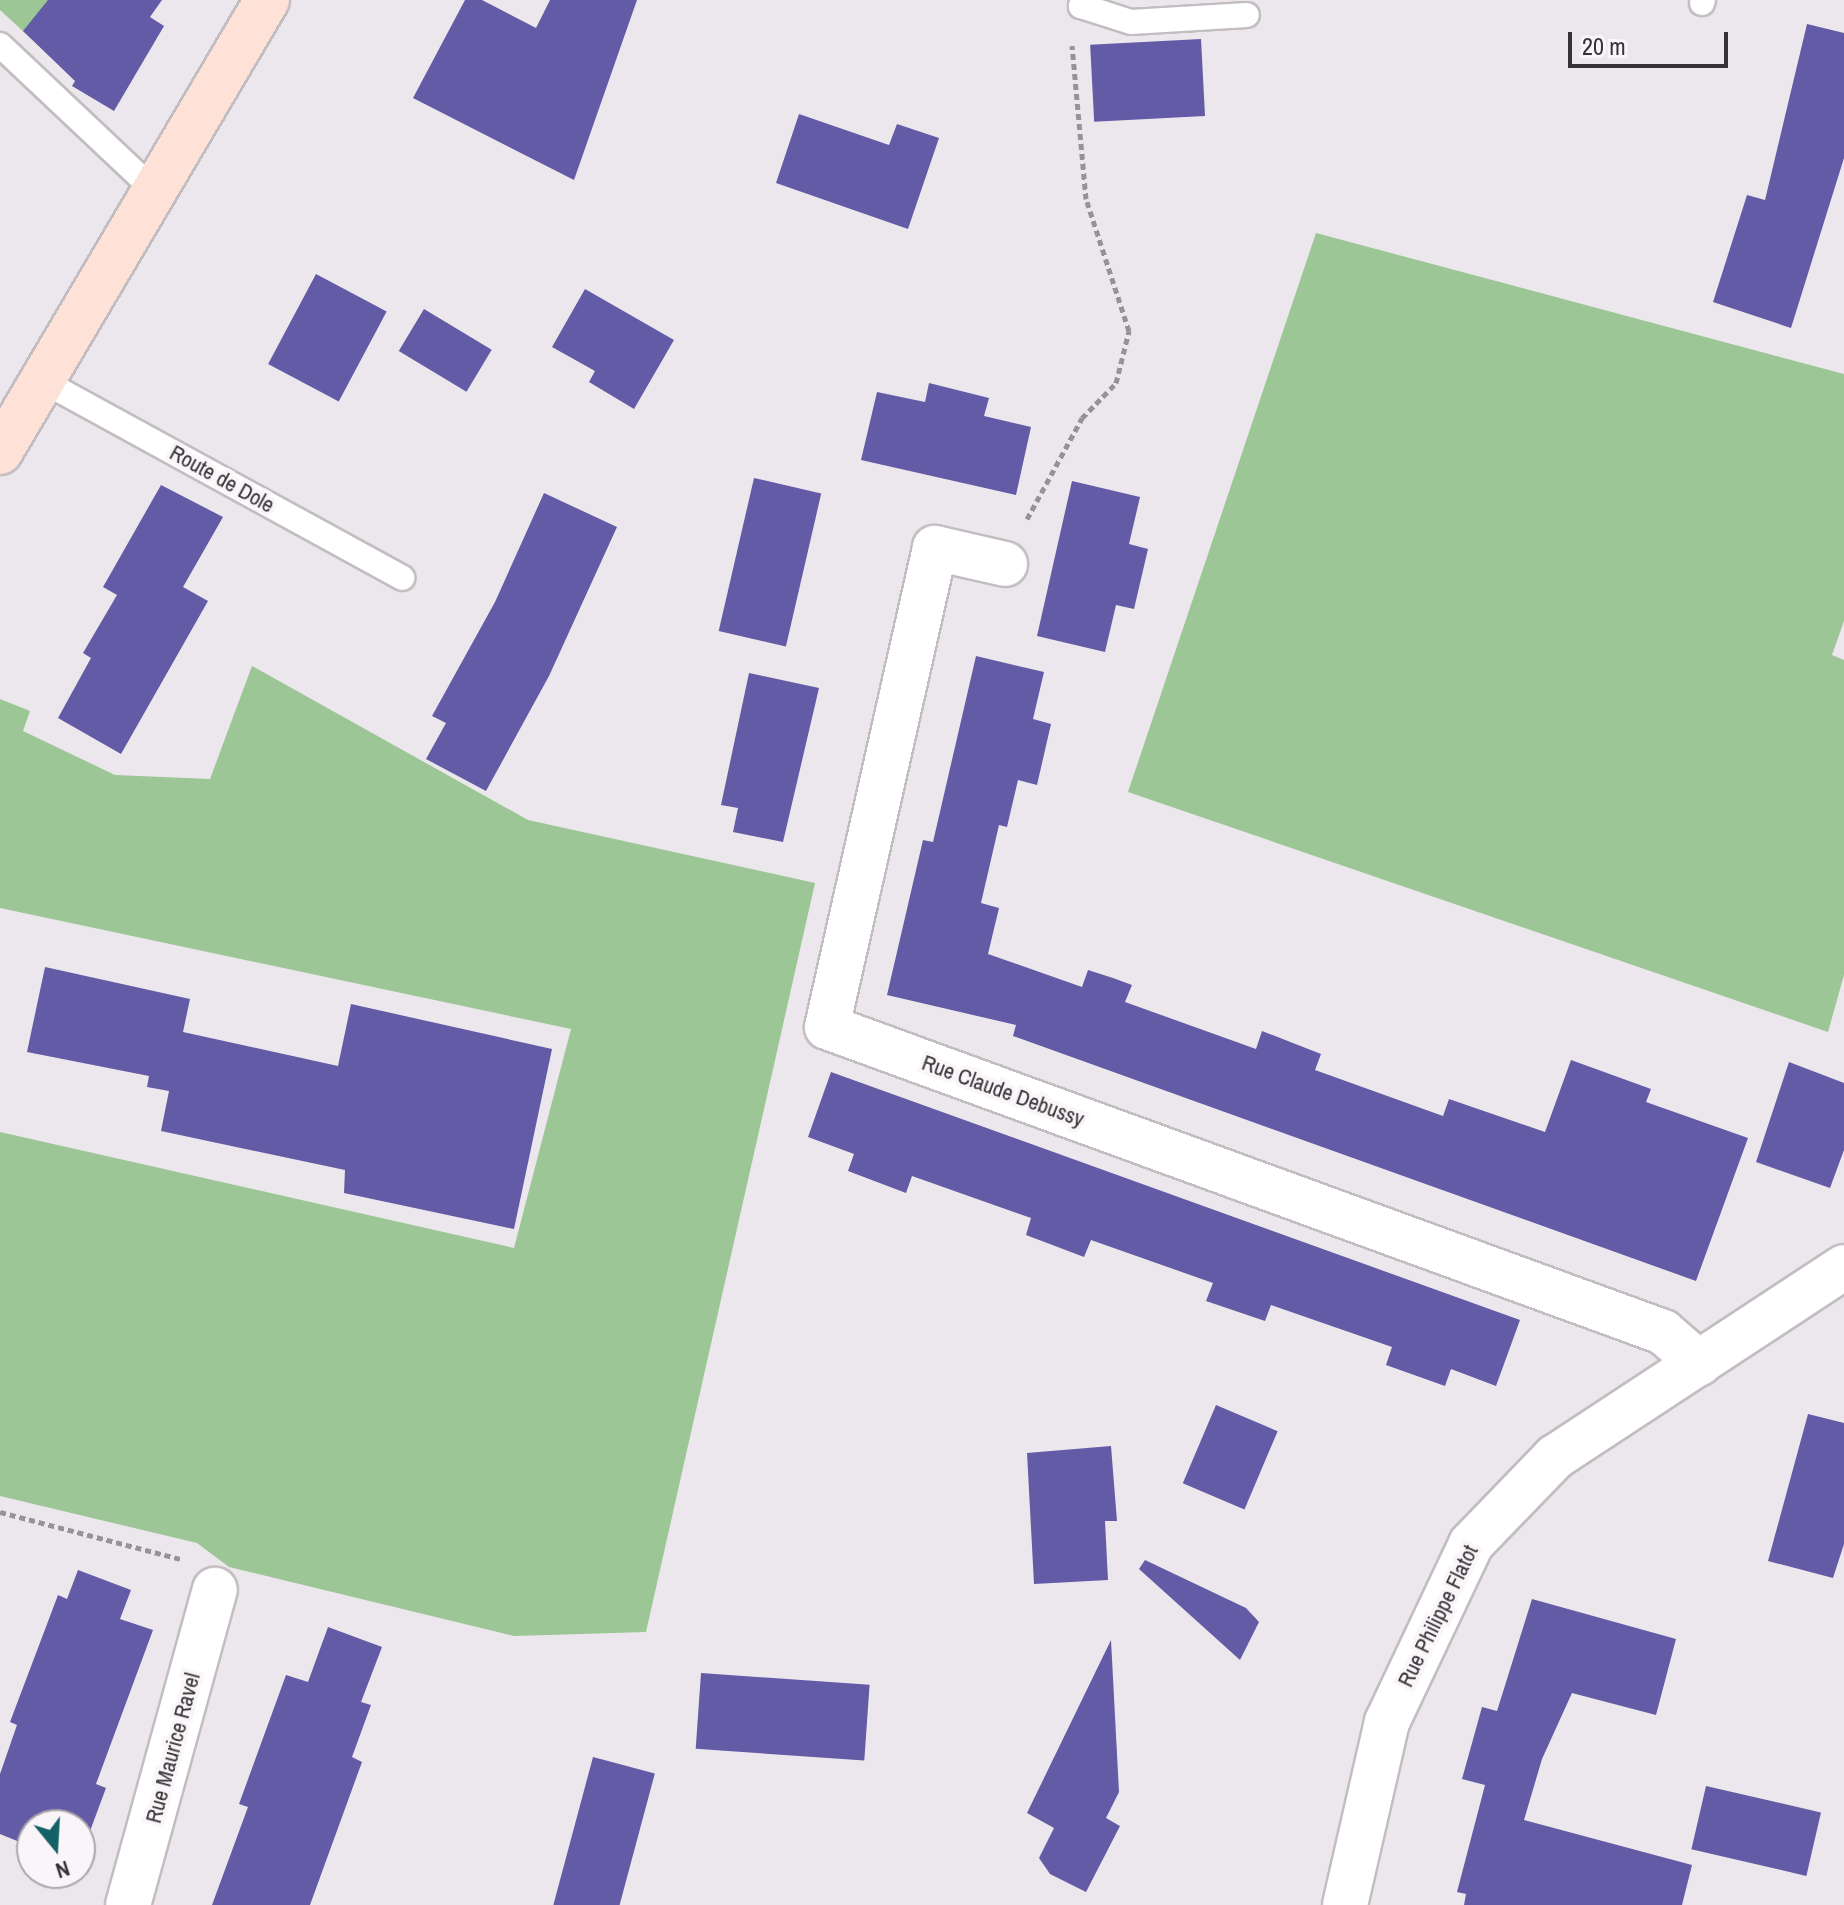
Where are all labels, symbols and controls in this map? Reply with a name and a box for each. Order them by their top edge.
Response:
scale bar [1572,16,1732,66]
text: 20 m [1582,30,1626,62]
street label: Route de Dole [165,439,279,519]
street label: Rue Claude Debussy [918,1049,1088,1133]
street label: Rue Philippe Flatot [1392,1541,1484,1691]
street label: Rue Maurice Ravel [140,1670,206,1826]
north arrow [16,1809,96,1889]
text: N [52,1854,74,1886]

